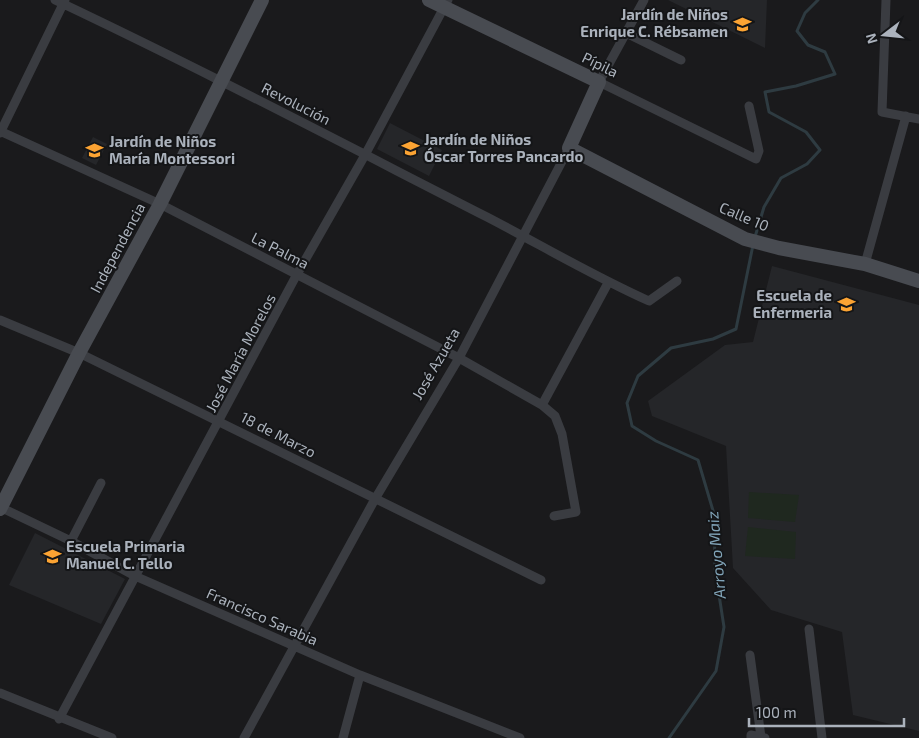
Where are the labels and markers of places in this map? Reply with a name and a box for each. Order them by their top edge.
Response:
place label: Jardín de Niños Enrique C. Rébsamen [580,5,728,40]
school or university icon: Jardín de Niños Enrique C. Rébsamen [732,14,752,34]
place label: Jardín de Niños Óscar Torres Pancardo [424,130,583,165]
place label: Jardín de Niños María Montessori [109,132,235,167]
school or university icon: Jardín de Niños Óscar Torres Pancardo [400,139,420,159]
school or university icon: Jardín de Niños María Montessori [85,141,105,161]
place label: Escuela de Enfermeria [753,286,832,321]
school or university icon: Escuela de Enfermeria [836,295,856,315]
place label: Escuela Primaria Manuel C. Tello [66,537,185,572]
school or university icon: Escuela Primaria Manuel C. Tello [42,546,62,566]

